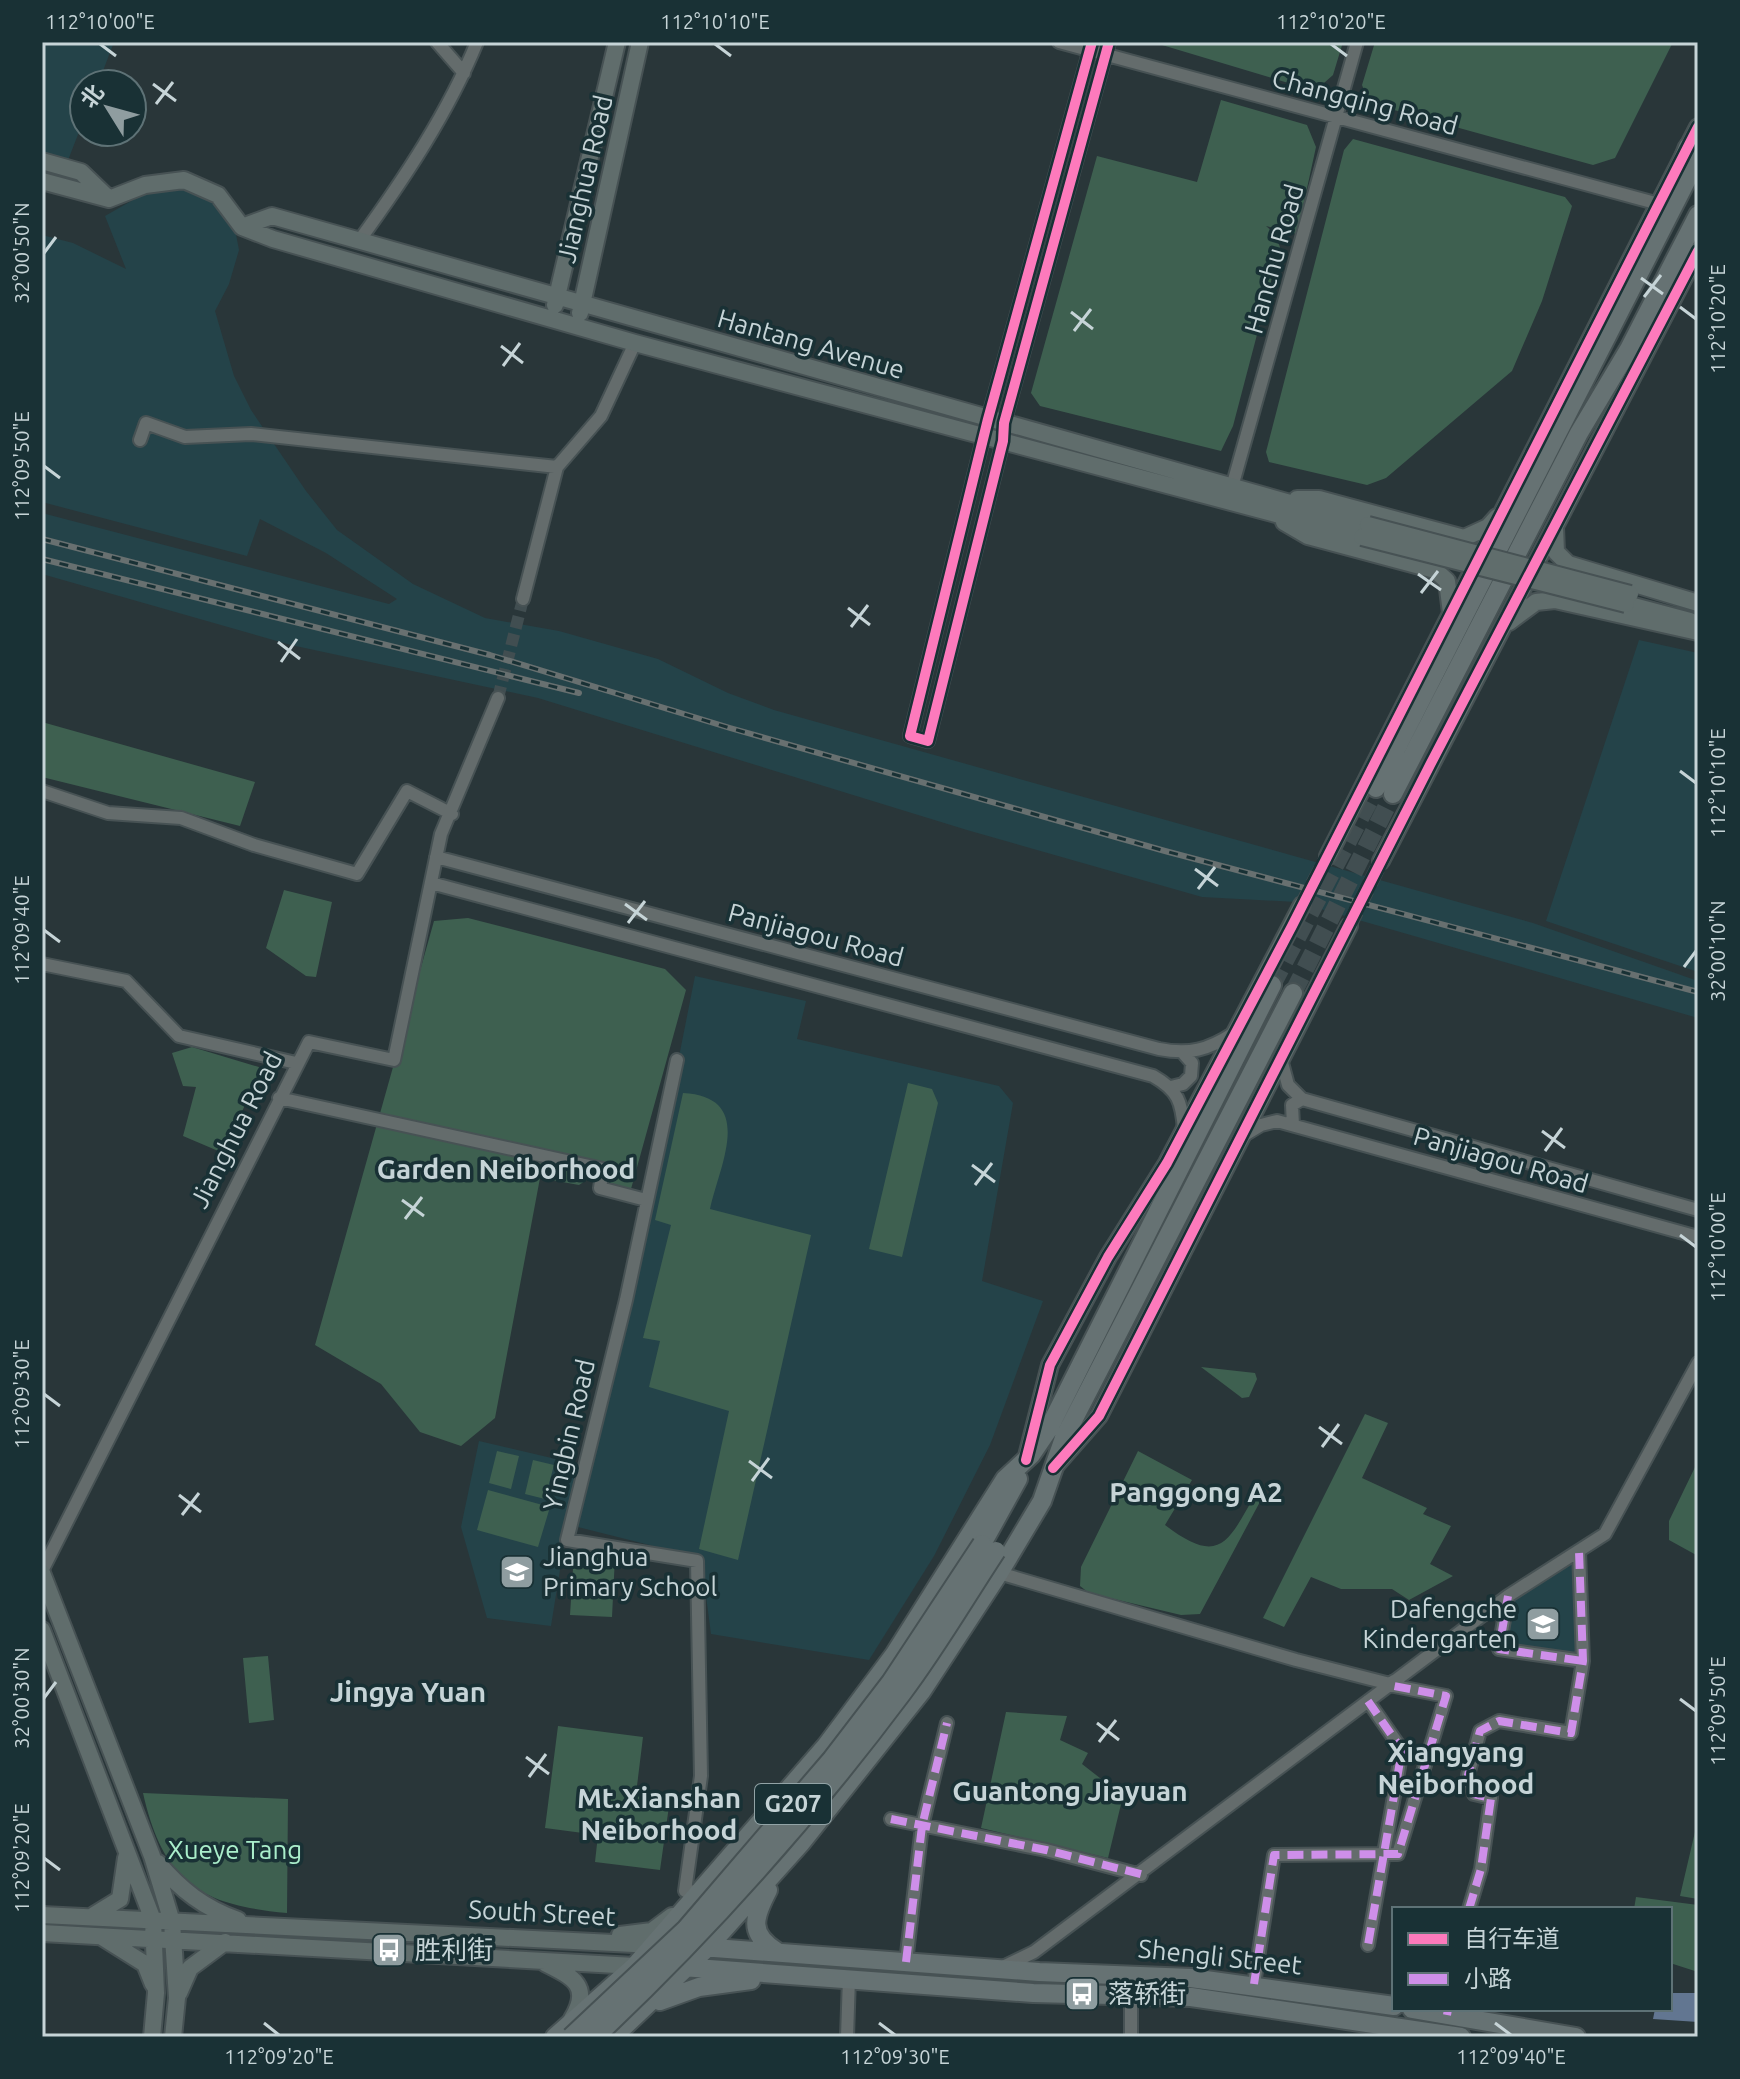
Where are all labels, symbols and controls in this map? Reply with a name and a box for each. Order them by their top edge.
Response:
text: 112°10'00"E [45,10,155,33]
text: 112°10'10"E [660,10,770,33]
text: 112°10'20"E [1276,10,1386,33]
street label: Changqing Road [1269,63,1461,140]
north arrow [68,68,148,148]
text: 北 [75,79,108,112]
street label: Jianghua Road [551,92,618,266]
street label: Hanchu Road [1238,181,1309,337]
text: 32°00'50"N [10,202,33,304]
text: 112°10'20"E [1706,264,1729,374]
street label: Hantang Avenue [714,303,908,384]
text: 112°09'50"E [10,411,33,521]
text: 112°10'10"E [1706,728,1729,838]
text: 112°09'40"E [10,875,33,985]
street label: Panjiagou Road [725,897,907,972]
text: 32°00'10"N [1706,900,1729,1002]
street label: Jianghua Road [184,1047,287,1213]
street label: Panjiagou Road [1410,1121,1592,1198]
district label: Garden Neiborhood [377,1153,635,1184]
text: 112°10'00"E [1706,1192,1729,1302]
text: 112°09'30"E [10,1339,33,1449]
street label: Yingbin Road [537,1356,600,1513]
district label: Panggong A2 [1109,1476,1283,1507]
place label: Jianghua Primary School [543,1542,717,1601]
school or university icon: Jianghua Primary School [498,1553,536,1591]
place label: Dafengche Kindergarten [1363,1594,1517,1653]
school or university icon: Dafengche Kindergarten [1524,1605,1562,1643]
text: 32°00'30"N [10,1647,33,1749]
text: 112°09'50"E [1706,1656,1729,1766]
district label: Jingya Yuan [330,1676,486,1707]
district label: Xiangyang Neiborhood [1378,1736,1534,1799]
district label: Guantong Jiayuan [952,1775,1188,1806]
district label: Mt.Xianshan Neiborhood [577,1782,741,1845]
road number: G207 [755,1784,831,1824]
text: 112°09'20"E [10,1803,33,1913]
park label: Xueye Tang [168,1835,302,1864]
street label: South Street [468,1894,616,1931]
legend [1392,1907,1672,2011]
text: 自行车道 [1464,1925,1560,1952]
bus stop icon: 胜利街 [370,1931,408,1969]
street label: Shengli Street [1137,1933,1303,1980]
place label: 胜利街 [415,1935,493,1964]
text: 小路 [1464,1965,1512,1992]
bus stop icon: 落轿街 [1063,1975,1101,2013]
place label: 落轿街 [1108,1979,1186,2008]
text: 112°09'20"E [224,2045,334,2068]
text: 112°09'30"E [840,2045,950,2068]
text: 112°09'40"E [1456,2045,1566,2068]

